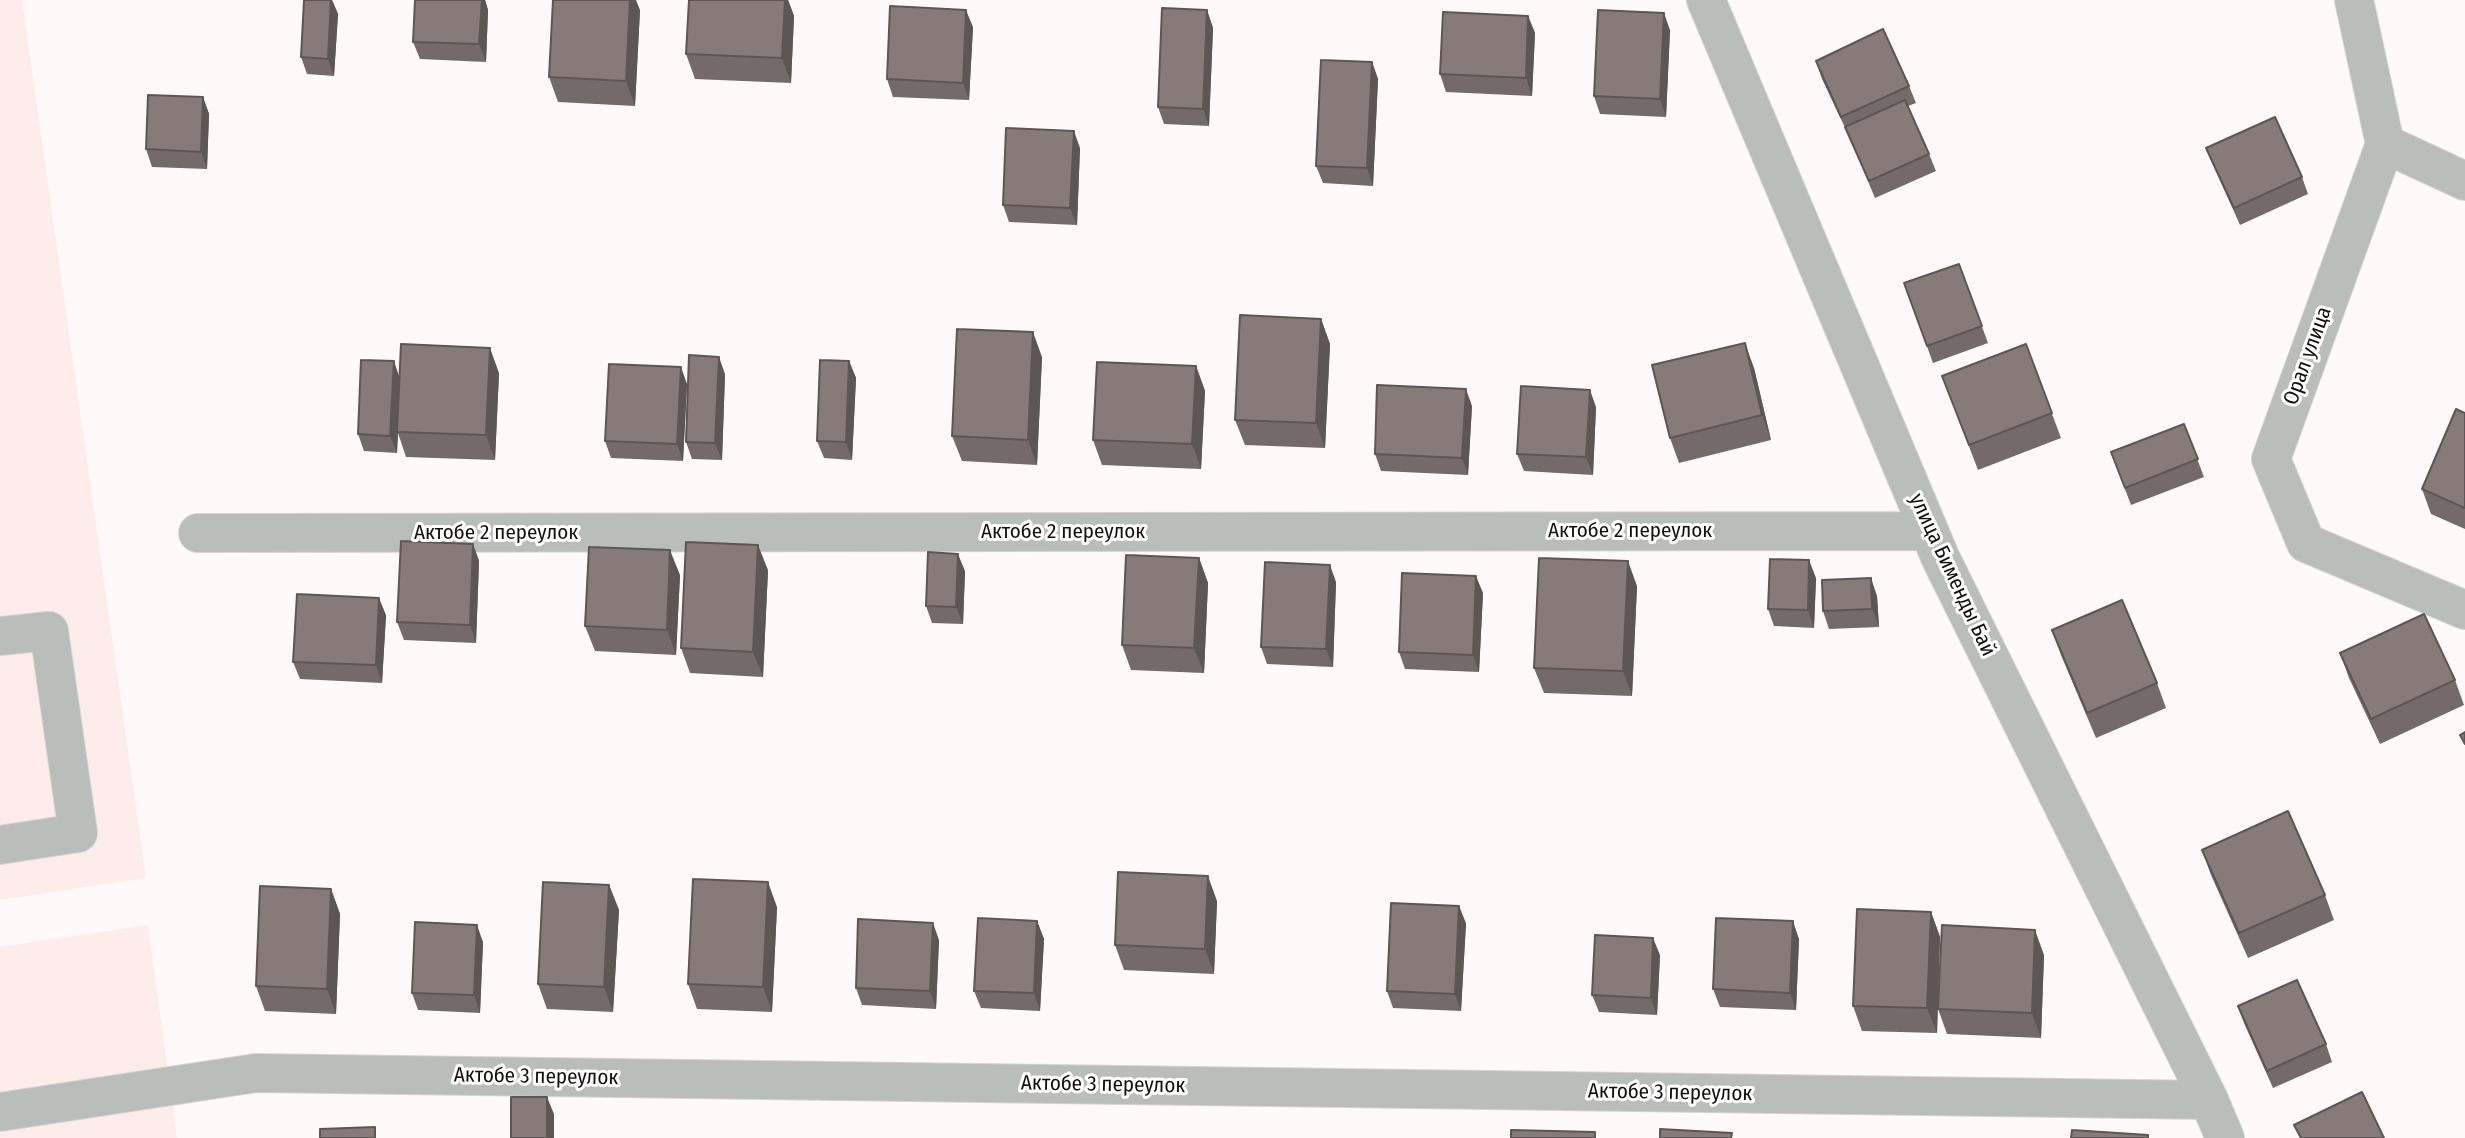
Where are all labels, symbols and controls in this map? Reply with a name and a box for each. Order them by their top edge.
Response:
street label: Орал улица [2279,303,2337,409]
street label: улица Бименды Бай [1903,490,2001,660]
street label: Актобе 2 переулок [1548,518,1712,544]
street label: Актобе 2 переулок [981,519,1145,545]
street label: Актобе 2 переулок [414,520,578,546]
street label: Актобе 3 переулок [454,1063,618,1091]
street label: Актобе 3 переулок [1021,1071,1185,1099]
street label: Актобе 3 переулок [1588,1079,1752,1107]

